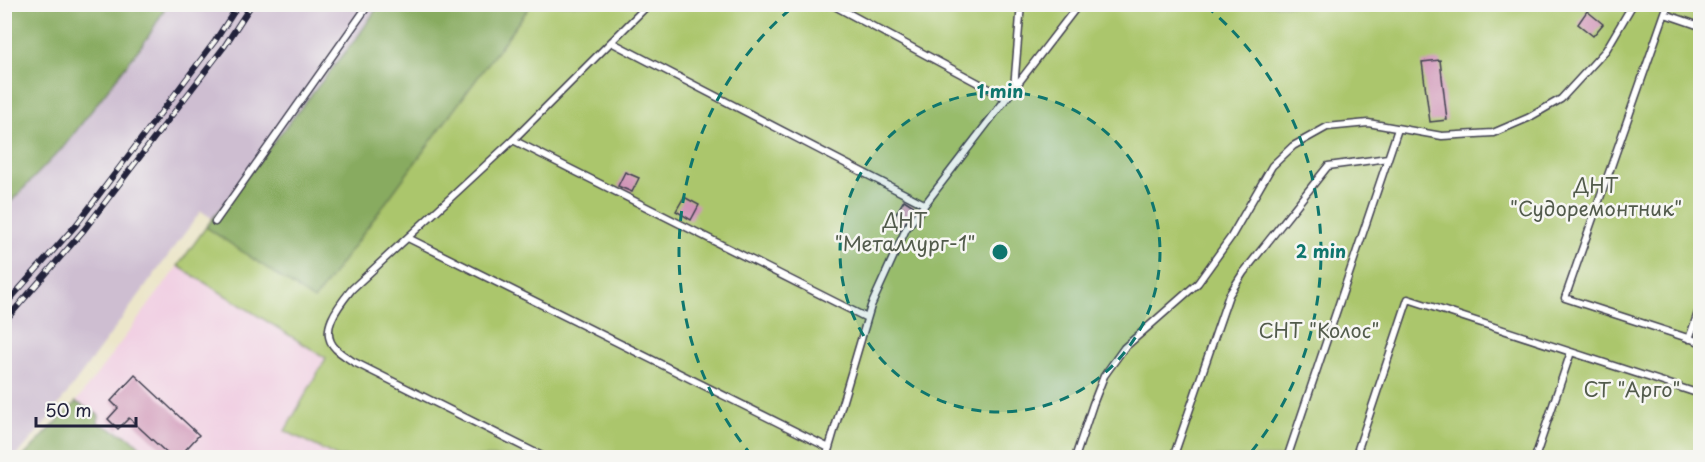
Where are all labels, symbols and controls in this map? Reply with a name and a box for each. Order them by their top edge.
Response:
text: 1 min [977,77,1023,104]
park label: ДНТ "Судоремонтник" [1510,170,1682,223]
park label: ДНТ "Металлург-1" [835,205,975,258]
text: 2 min [1296,237,1346,264]
centre of rings [990,242,1010,262]
park label: СНТ "Колос" [1259,315,1379,345]
park label: СТ "Арго" [1583,374,1681,404]
scale bar [36,390,136,428]
text: 50 m [45,396,92,423]

